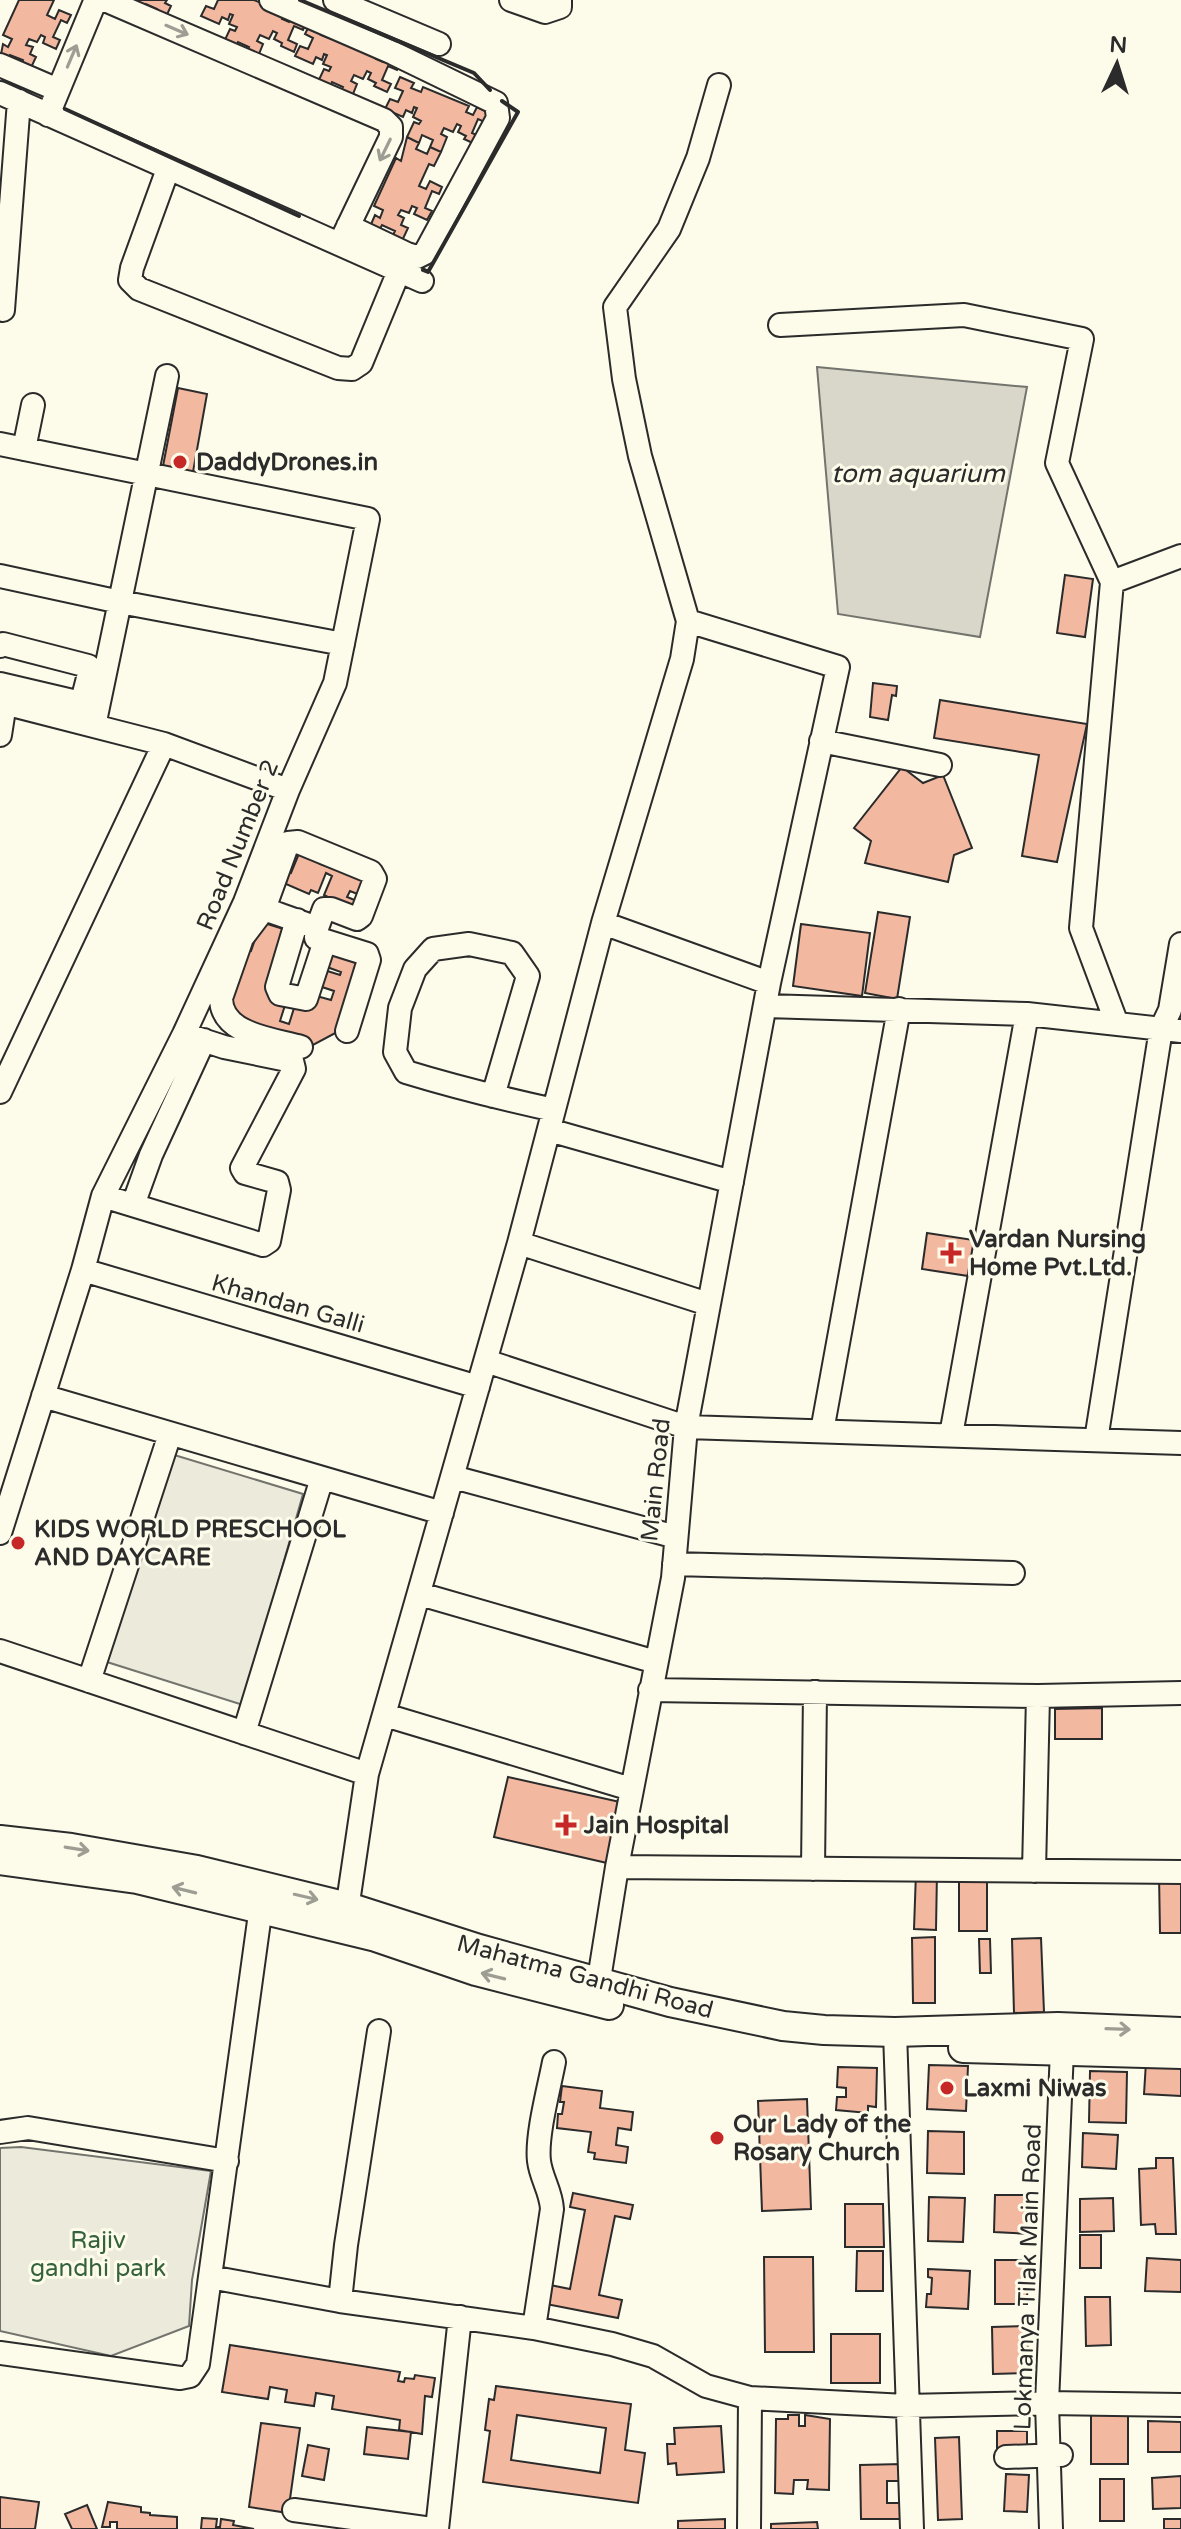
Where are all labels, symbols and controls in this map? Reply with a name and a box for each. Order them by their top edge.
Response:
one-way arrow [164,24,189,39]
north arrow [1077,24,1157,104]
text: N [1109,31,1128,59]
one-way arrow [66,44,81,68]
one-way arrow [377,137,392,161]
place label: DaddyDrones.in [196,448,378,477]
marker: DaddyDrones.in [171,453,189,471]
water label: tom aquarium [831,458,1006,489]
street label: Road Number 2 [191,755,285,935]
place label: Vardan Nursing Home Pvt.Ltd. [969,1225,1146,1282]
marker: Vardan Nursing Home Pvt.Ltd. [940,1242,962,1264]
street label: Khandan Galli [208,1268,368,1340]
street label: Main Road [635,1417,677,1543]
place label: KIDS WORLD PRESCHOOL AND DAYCARE [34,1515,346,1572]
marker: KIDS WORLD PRESCHOOL AND DAYCARE [9,1534,27,1552]
place label: Jain Hospital [583,1811,729,1840]
marker: Jain Hospital [555,1814,577,1836]
one-way arrow [64,1843,90,1858]
one-way arrow [172,1882,197,1897]
one-way arrow [292,1890,318,1905]
street label: Mahatma Gandhi Road [454,1929,716,2025]
one-way arrow [481,1967,507,1982]
one-way arrow [1104,2022,1131,2037]
place label: Laxmi Niwas [963,2074,1106,2103]
marker: Laxmi Niwas [938,2079,956,2097]
place label: Our Lady of the Rosary Church [733,2110,912,2167]
street label: Lokmanya Tilak Main Road [1008,2123,1048,2431]
marker: Our Lady of the Rosary Church [708,2129,726,2147]
park label: Rajiv gandhi park [30,2226,166,2283]

